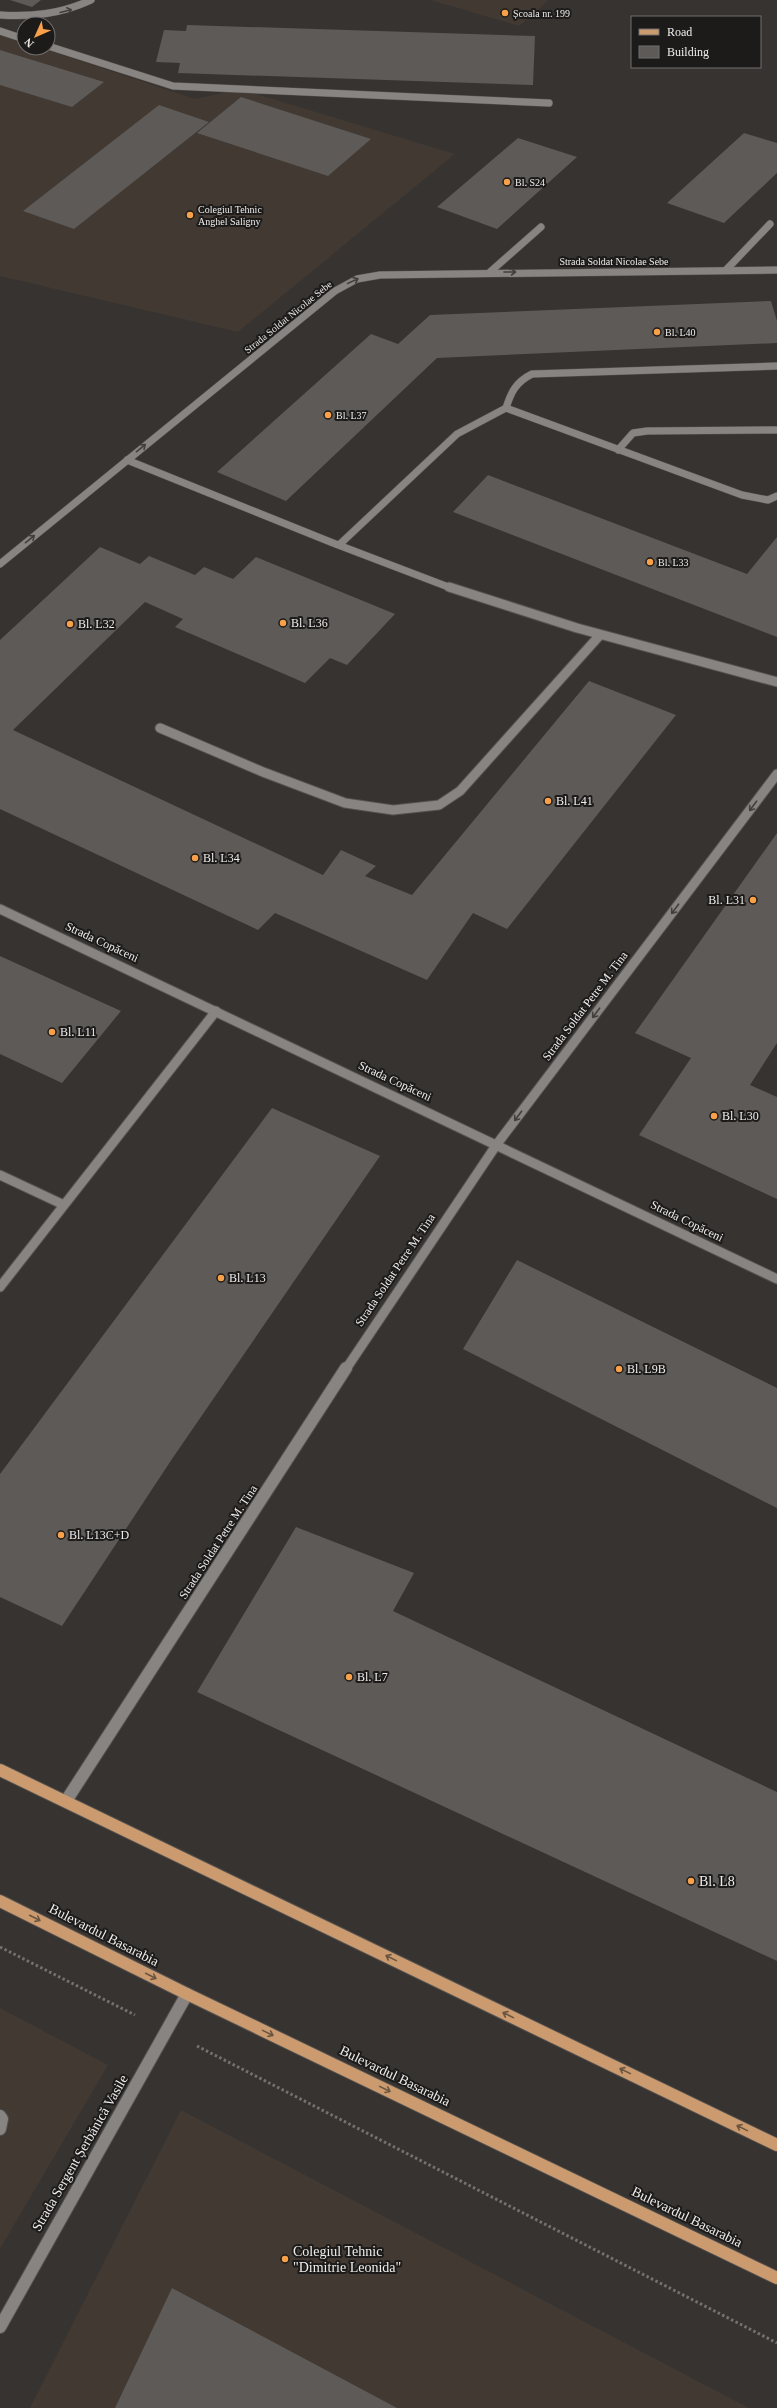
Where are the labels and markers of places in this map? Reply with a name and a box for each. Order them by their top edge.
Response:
marker: Școala nr. 199 [500,8,510,18]
place label: Școala nr. 199 [513,8,570,19]
marker: Bl. S24 [502,177,512,187]
place label: Bl. S24 [515,177,545,188]
place label: Colegiul Tehnic Anghel Saligny [198,204,262,227]
marker: Colegiul Tehnic Anghel Saligny [185,210,195,220]
marker: Bl. L40 [652,327,662,337]
place label: Bl. L40 [665,327,696,338]
marker: Bl. L37 [323,410,333,420]
place label: Bl. L37 [336,410,367,421]
marker: Bl. L33 [645,557,655,567]
place label: Bl. L33 [658,557,689,568]
place label: Bl. L36 [291,616,328,630]
place label: Bl. L32 [78,617,115,631]
marker: Bl. L36 [278,618,288,628]
marker: Bl. L32 [65,619,75,629]
place label: Bl. L41 [556,794,593,808]
marker: Bl. L41 [543,796,553,806]
place label: Bl. L34 [203,851,240,865]
marker: Bl. L34 [190,853,200,863]
place label: Bl. L31 [708,893,745,907]
marker: Bl. L31 [748,895,758,905]
place label: Bl. L11 [60,1025,96,1039]
marker: Bl. L11 [47,1027,57,1037]
place label: Bl. L30 [722,1109,759,1123]
marker: Bl. L30 [709,1111,719,1121]
place label: Bl. L13 [229,1271,266,1285]
marker: Bl. L13 [216,1273,226,1283]
place label: Bl. L9B [627,1362,666,1376]
marker: Bl. L9B [614,1364,624,1374]
place label: Bl. L13C+D [69,1528,129,1542]
marker: Bl. L13C+D [56,1530,66,1540]
place label: Bl. L7 [357,1670,388,1684]
marker: Bl. L7 [344,1672,354,1682]
place label: Bl. L8 [699,1874,735,1889]
marker: Bl. L8 [686,1876,696,1886]
place label: Colegiul Tehnic "Dimitrie Leonida" [293,2244,401,2275]
marker: Colegiul Tehnic "Dimitrie Leonida" [280,2254,290,2264]

